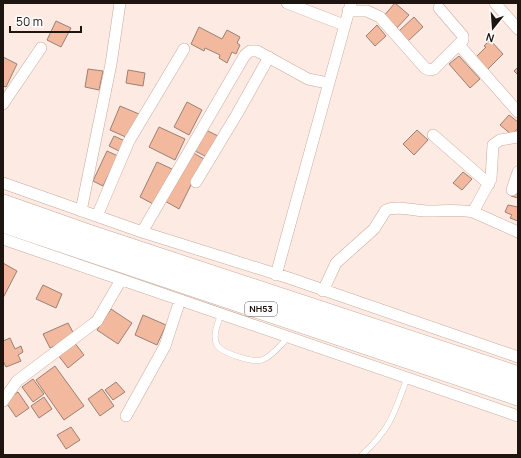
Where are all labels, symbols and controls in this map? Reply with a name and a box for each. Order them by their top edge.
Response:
scale bar [10,8,81,34]
north arrow [473,8,513,48]
text: 50 m [16,13,43,30]
text: N [484,30,496,46]
road number: NH53 [245,302,277,316]

